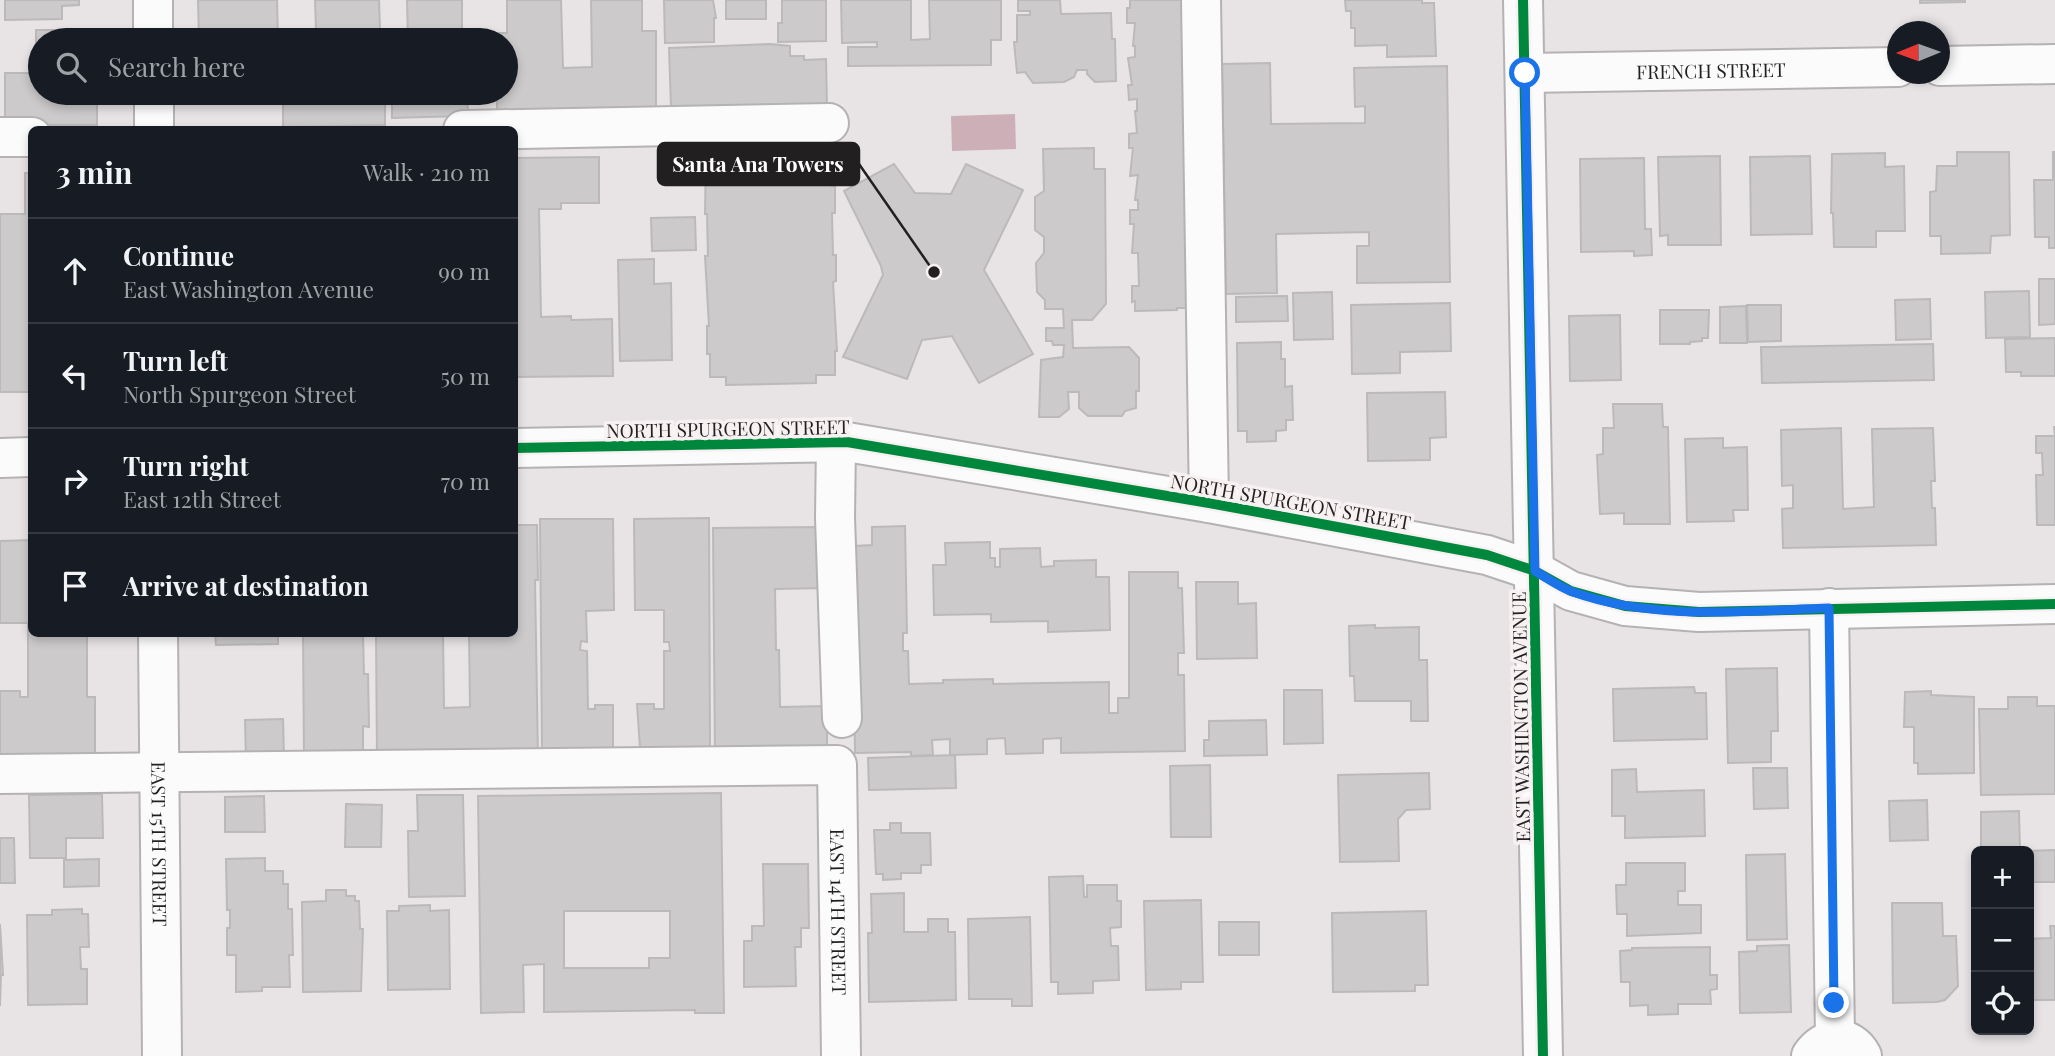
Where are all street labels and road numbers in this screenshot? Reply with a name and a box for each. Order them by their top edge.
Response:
street label: FRENCH STREET [1636,56,1786,84]
street label: NORTH SPURGEON STREET [606,413,850,443]
street label: NORTH SPURGEON STREET [1169,467,1413,535]
street label: EAST WASHINGTON AVENUE [1505,591,1535,843]
street label: EAST 15TH STREET [146,761,174,927]
street label: EAST 14TH STREET [825,828,853,996]

